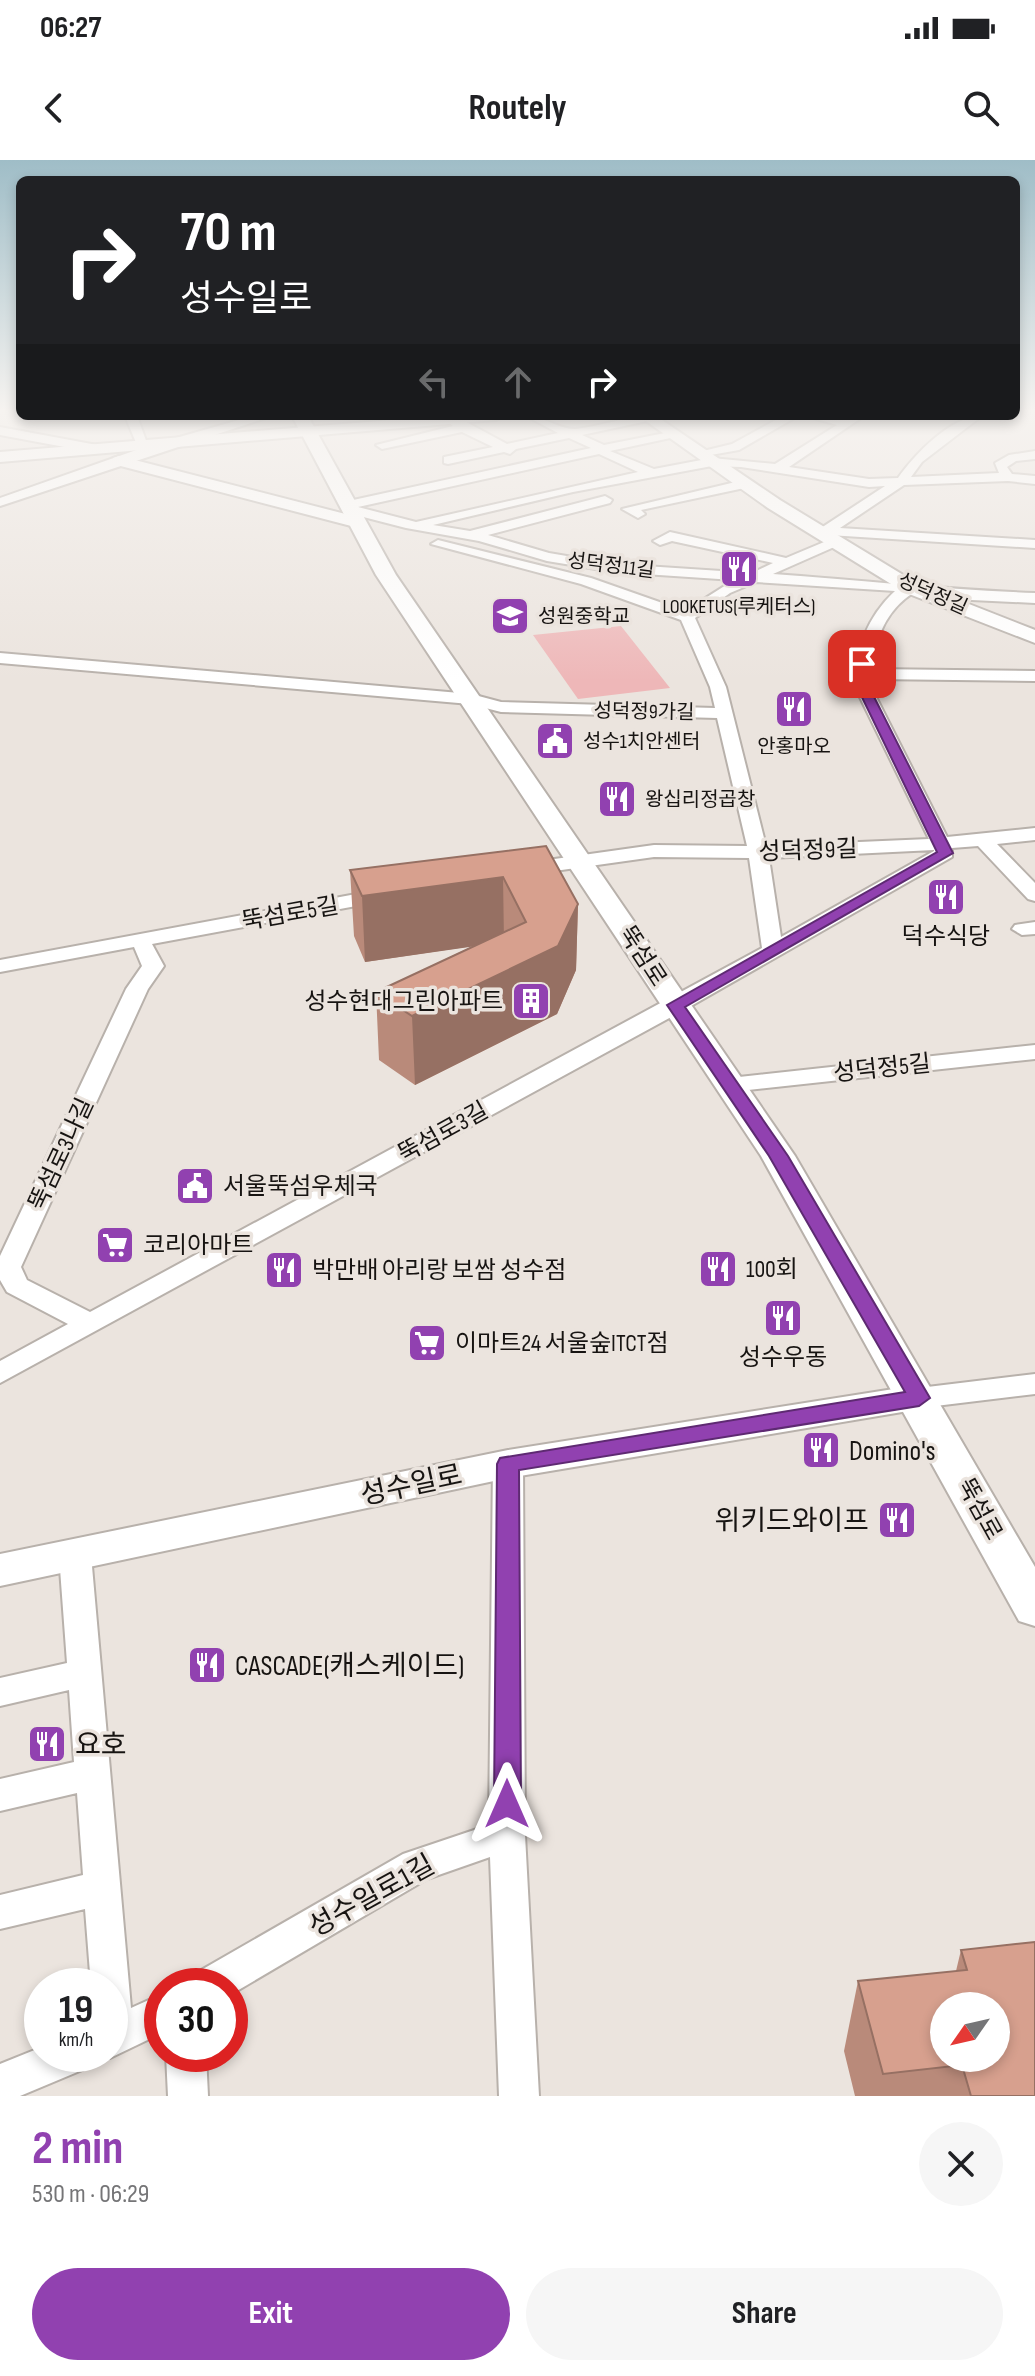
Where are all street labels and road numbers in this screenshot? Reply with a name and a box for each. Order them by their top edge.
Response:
street label: 성덕정11길 [566,549,656,583]
street label: 성덕정길 [894,568,971,620]
street label: 성덕정9가길 [593,699,695,725]
street label: 성덕정9길 [758,834,858,867]
street label: 뚝섬로5길 [239,891,341,936]
street label: 뚝섬로 [612,921,673,992]
street label: 성덕정5길 [832,1049,932,1088]
street label: 뚝섬로3나길 [23,1093,100,1215]
street label: 뚝섬로3길 [393,1096,493,1169]
street label: 성수일로 [357,1459,465,1512]
street label: 뚝섬로 [951,1473,1008,1545]
street label: 성수일로1길 [303,1848,440,1944]

